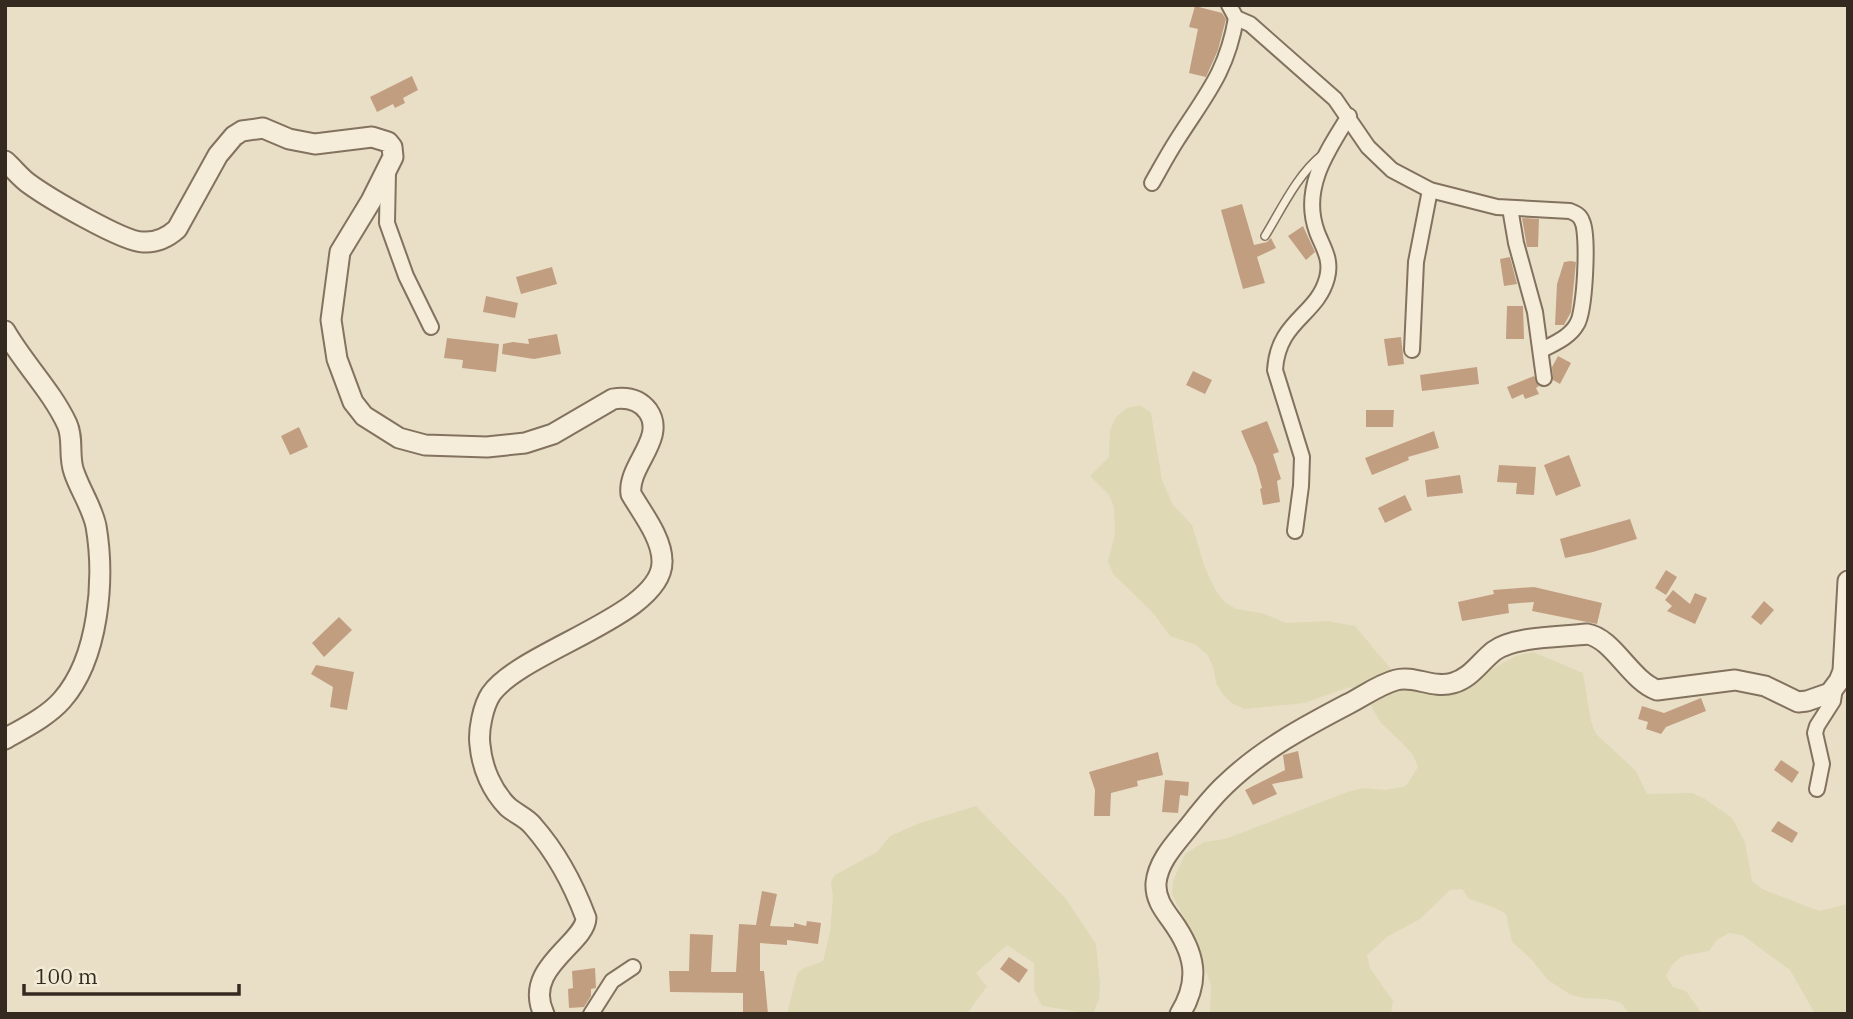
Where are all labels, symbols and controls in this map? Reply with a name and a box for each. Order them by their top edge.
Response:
scale bar [24,953,240,997]
text: 100 m [35,962,98,990]

